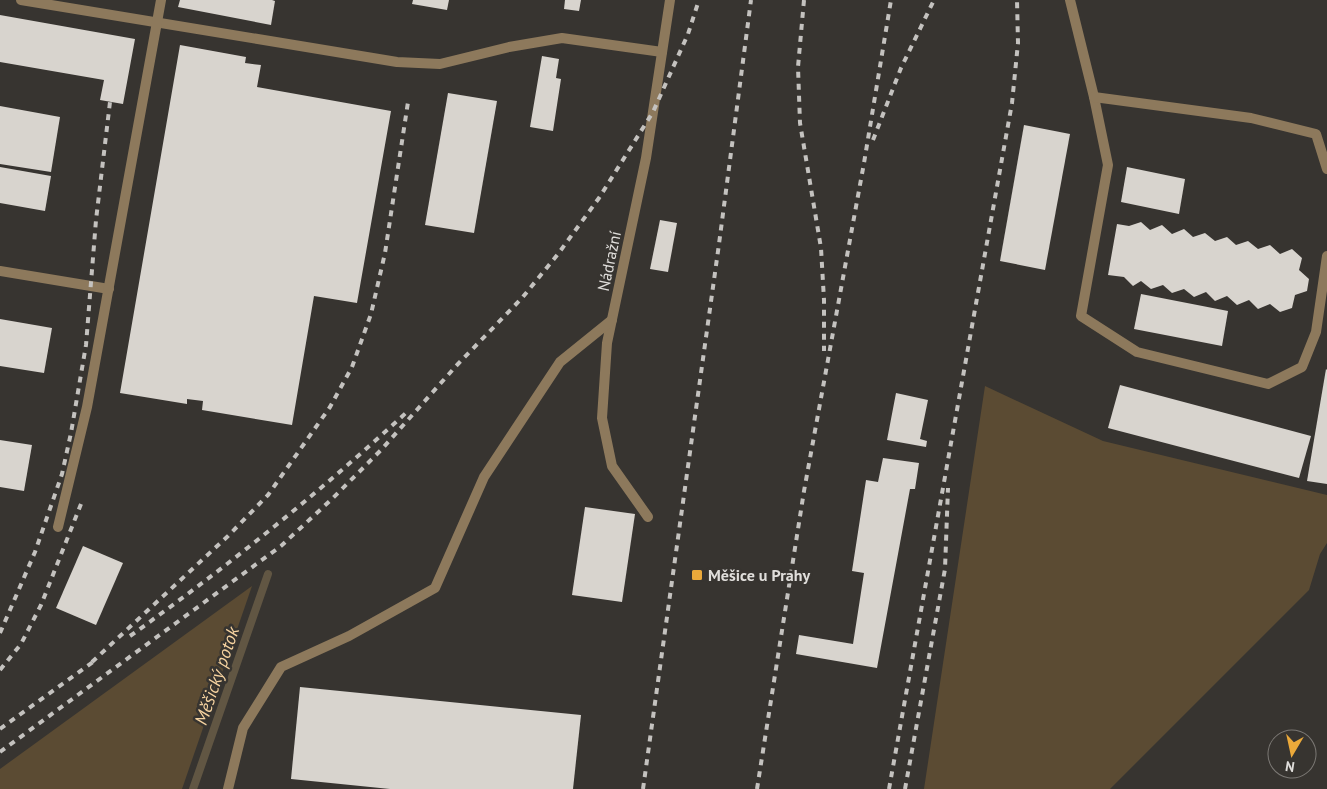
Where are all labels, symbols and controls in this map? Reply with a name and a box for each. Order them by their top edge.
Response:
street label: Nádražní [593,229,625,293]
place label: Měšice u Prahy [708,565,810,585]
marker: Měšice u Prahy [690,568,704,582]
water label: Měšický potok [189,623,244,728]
north arrow [1267,729,1317,779]
text: N [1284,757,1296,776]

